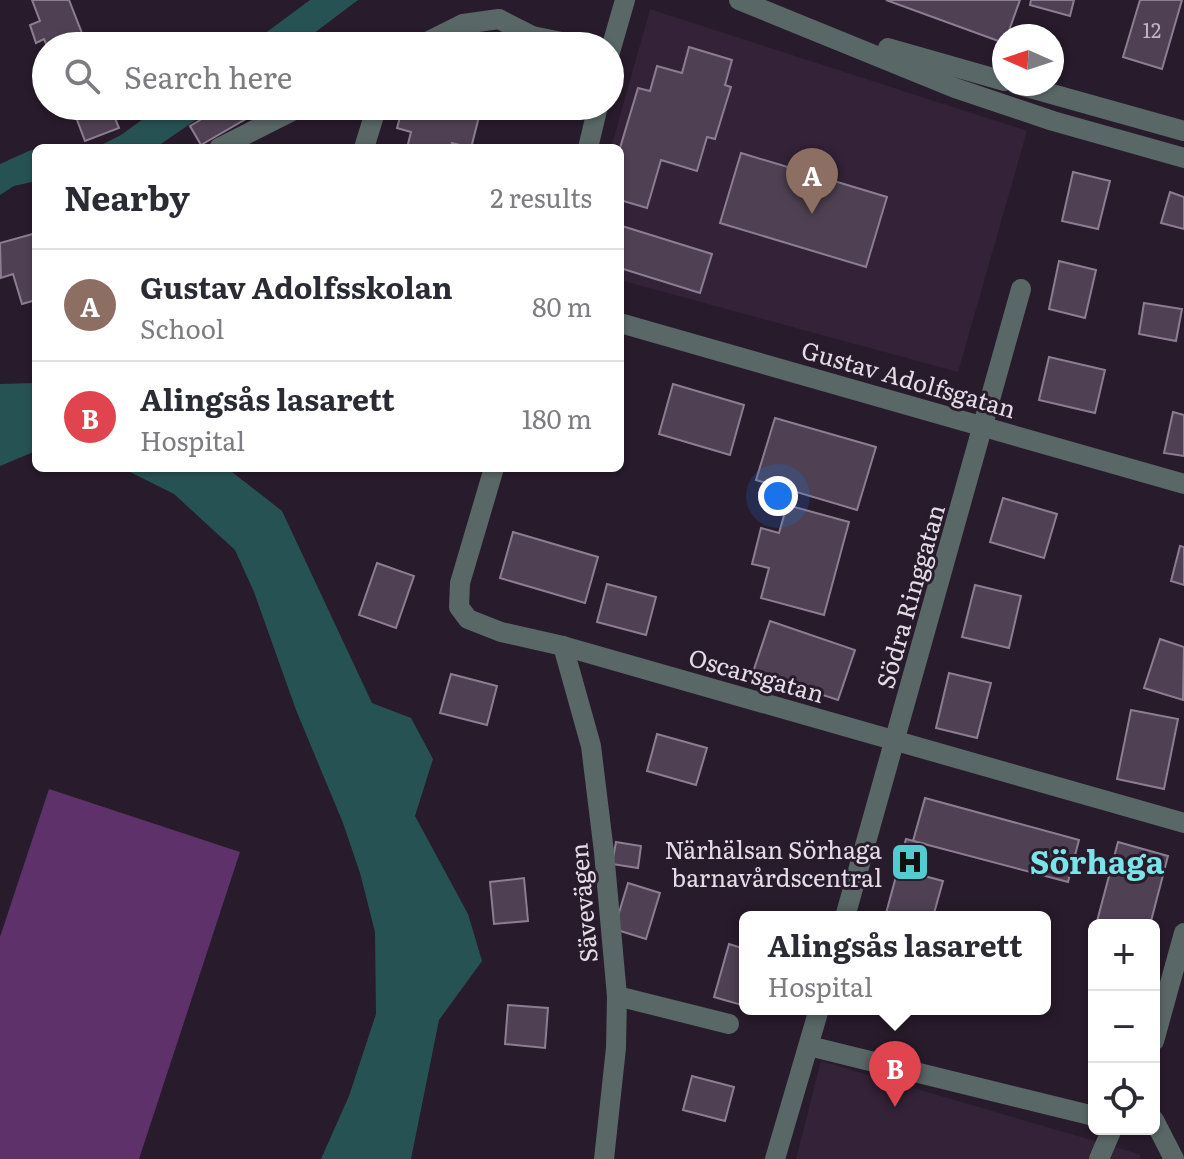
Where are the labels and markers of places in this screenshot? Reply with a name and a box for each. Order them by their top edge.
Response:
pin: A [786,148,838,214]
place label: Närhälsan Sörhaga barnavårdscentral [665,831,882,894]
hospital icon: Närhälsan Sörhaga barnavårdscentral [889,841,931,883]
pin: B [869,1041,921,1107]

